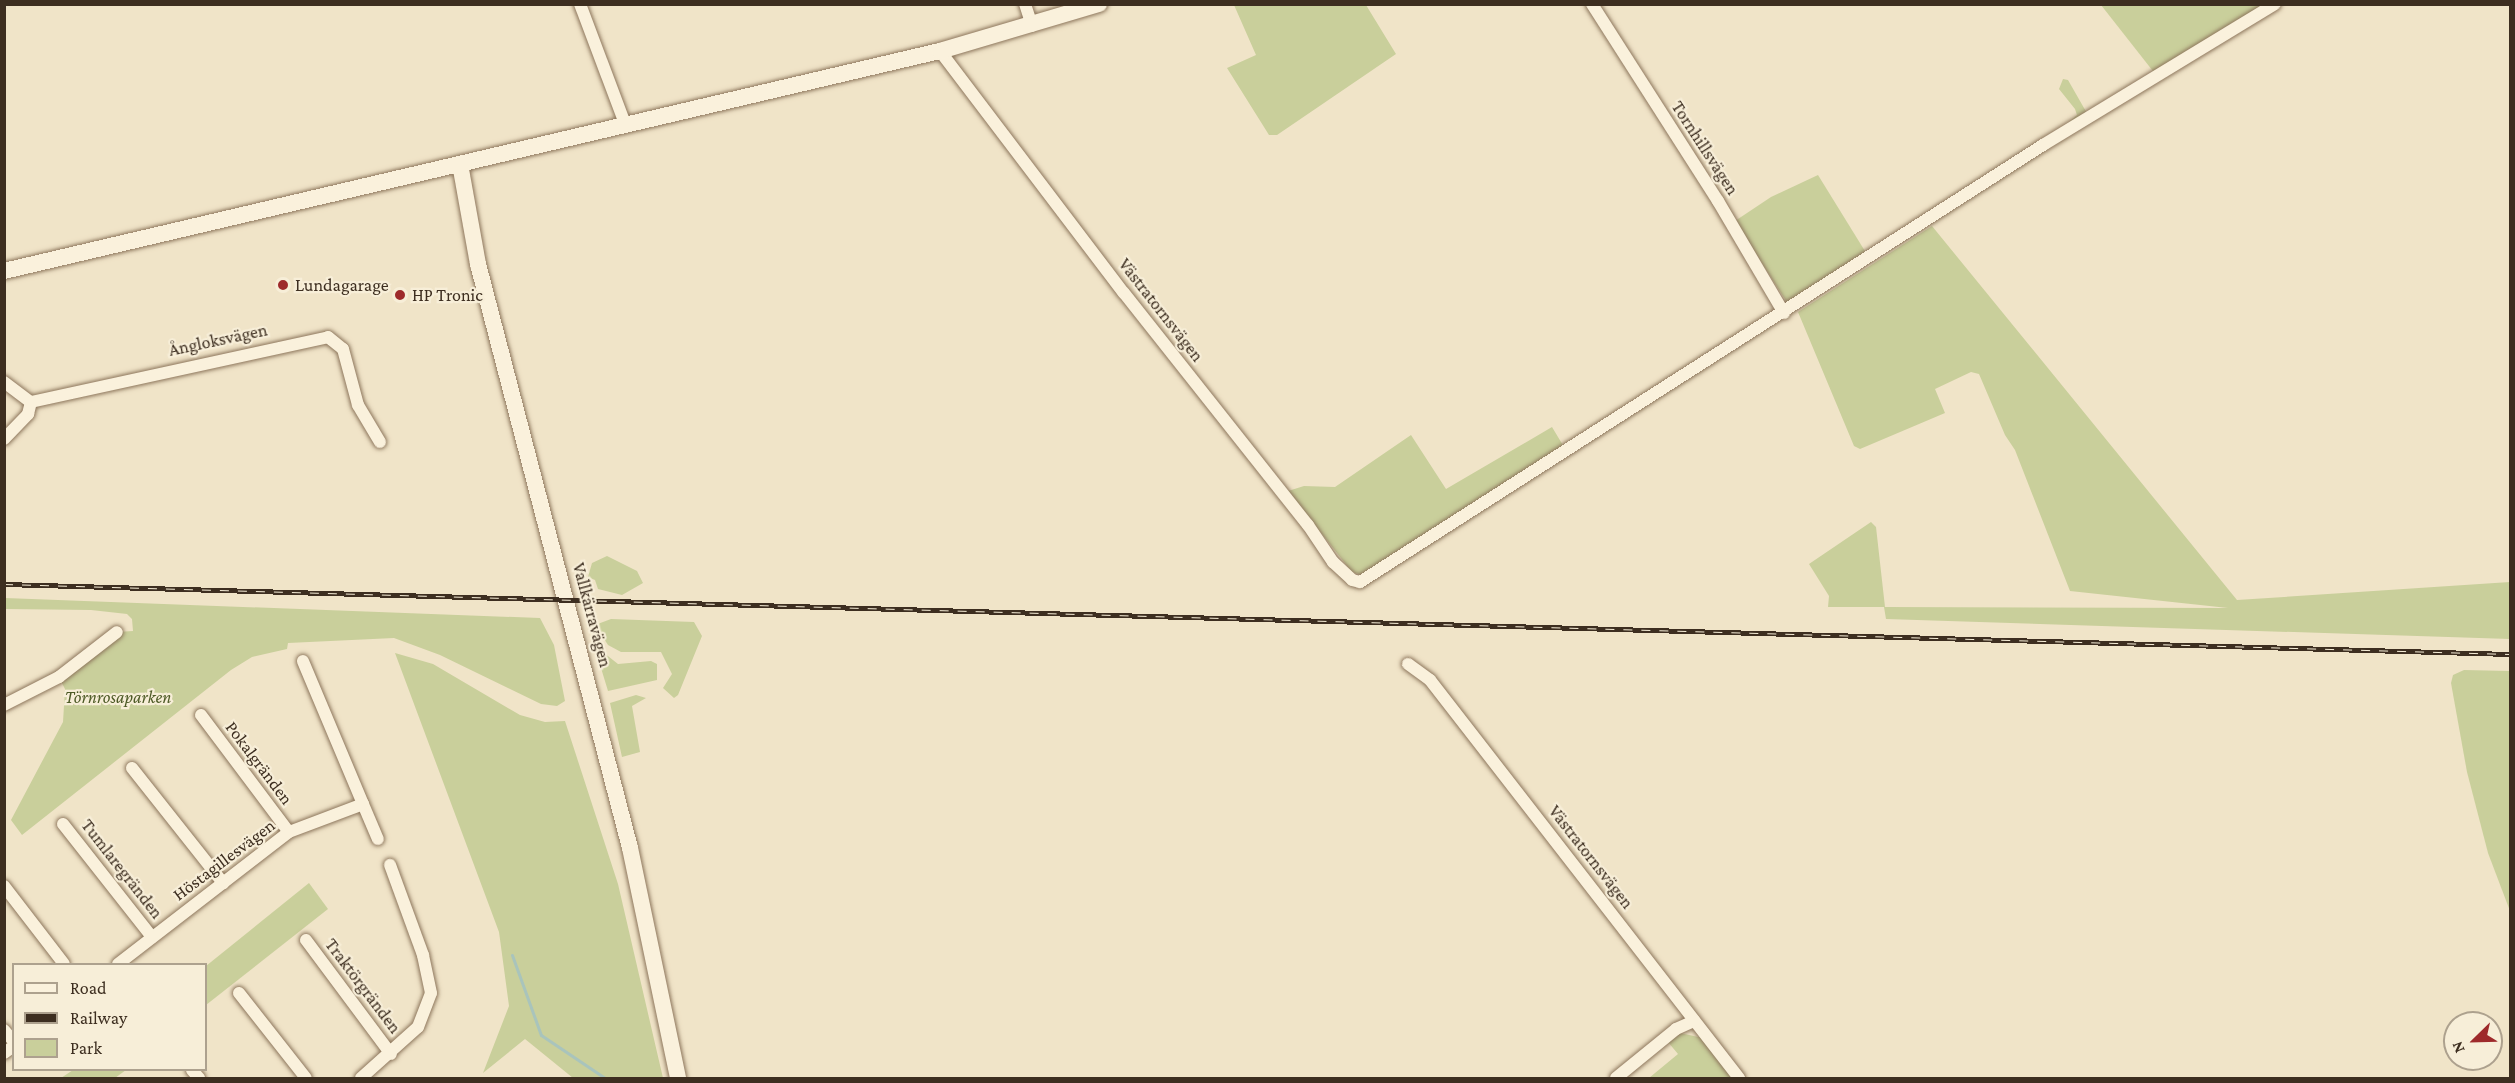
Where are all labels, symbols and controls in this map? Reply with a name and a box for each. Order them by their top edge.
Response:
street label: Tornhillsvägen [1667,97,1743,199]
street label: Västratornsvägen [1114,254,1208,366]
place label: Lundagarage [295,274,389,296]
marker: Lundagarage [276,278,290,292]
place label: HP Tronic [412,284,483,306]
marker: HP Tronic [393,288,407,302]
street label: Ångloksvägen [167,319,269,361]
street label: Vallkärravägen [568,560,616,670]
park label: Törnrosaparken [65,686,171,708]
street label: Pokalgränden [221,717,297,809]
street label: Västratornsvägen [1544,801,1638,913]
street label: Tumlaregränden [76,815,168,923]
street label: Höstagillesvägen [169,815,279,905]
street label: Traktörgränden [320,934,406,1038]
legend [12,963,207,1071]
text: Road [70,978,107,998]
text: Railway [70,1008,127,1028]
north arrow [2443,1011,2503,1071]
text: Park [70,1038,102,1058]
text: N [2448,1039,2468,1056]

